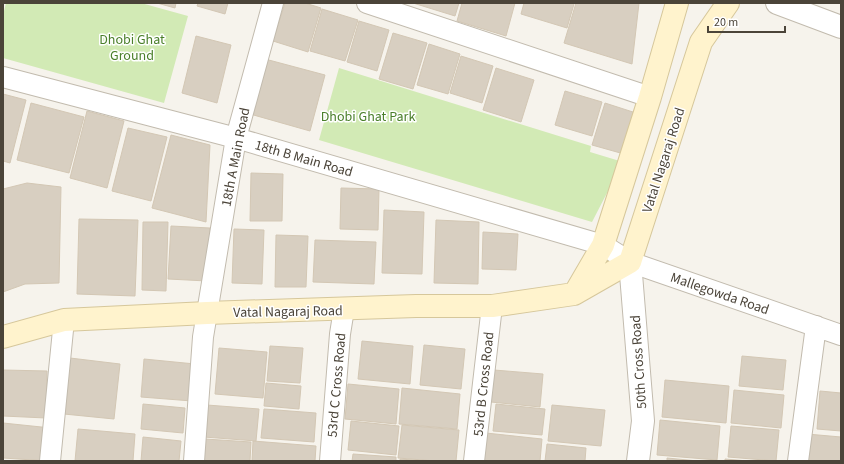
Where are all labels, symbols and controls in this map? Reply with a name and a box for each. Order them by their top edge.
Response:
scale bar [708,8,785,34]
text: 20 m [714,14,738,31]
park label: Dhobi Ghat Ground [99,30,165,66]
street label: Vatal Nagaraj Road [638,105,690,215]
street label: 18th A Main Road [217,106,255,209]
park label: Dhobi Ghat Park [321,107,415,127]
street label: 18th B Main Road [252,135,355,183]
street label: Mallegowda Road [668,268,772,320]
street label: Vatal Nagaraj Road [233,301,343,323]
street label: 50th Cross Road [626,314,652,409]
street label: 53rd B Cross Road [469,331,499,437]
street label: 53rd C Cross Road [322,332,352,438]

